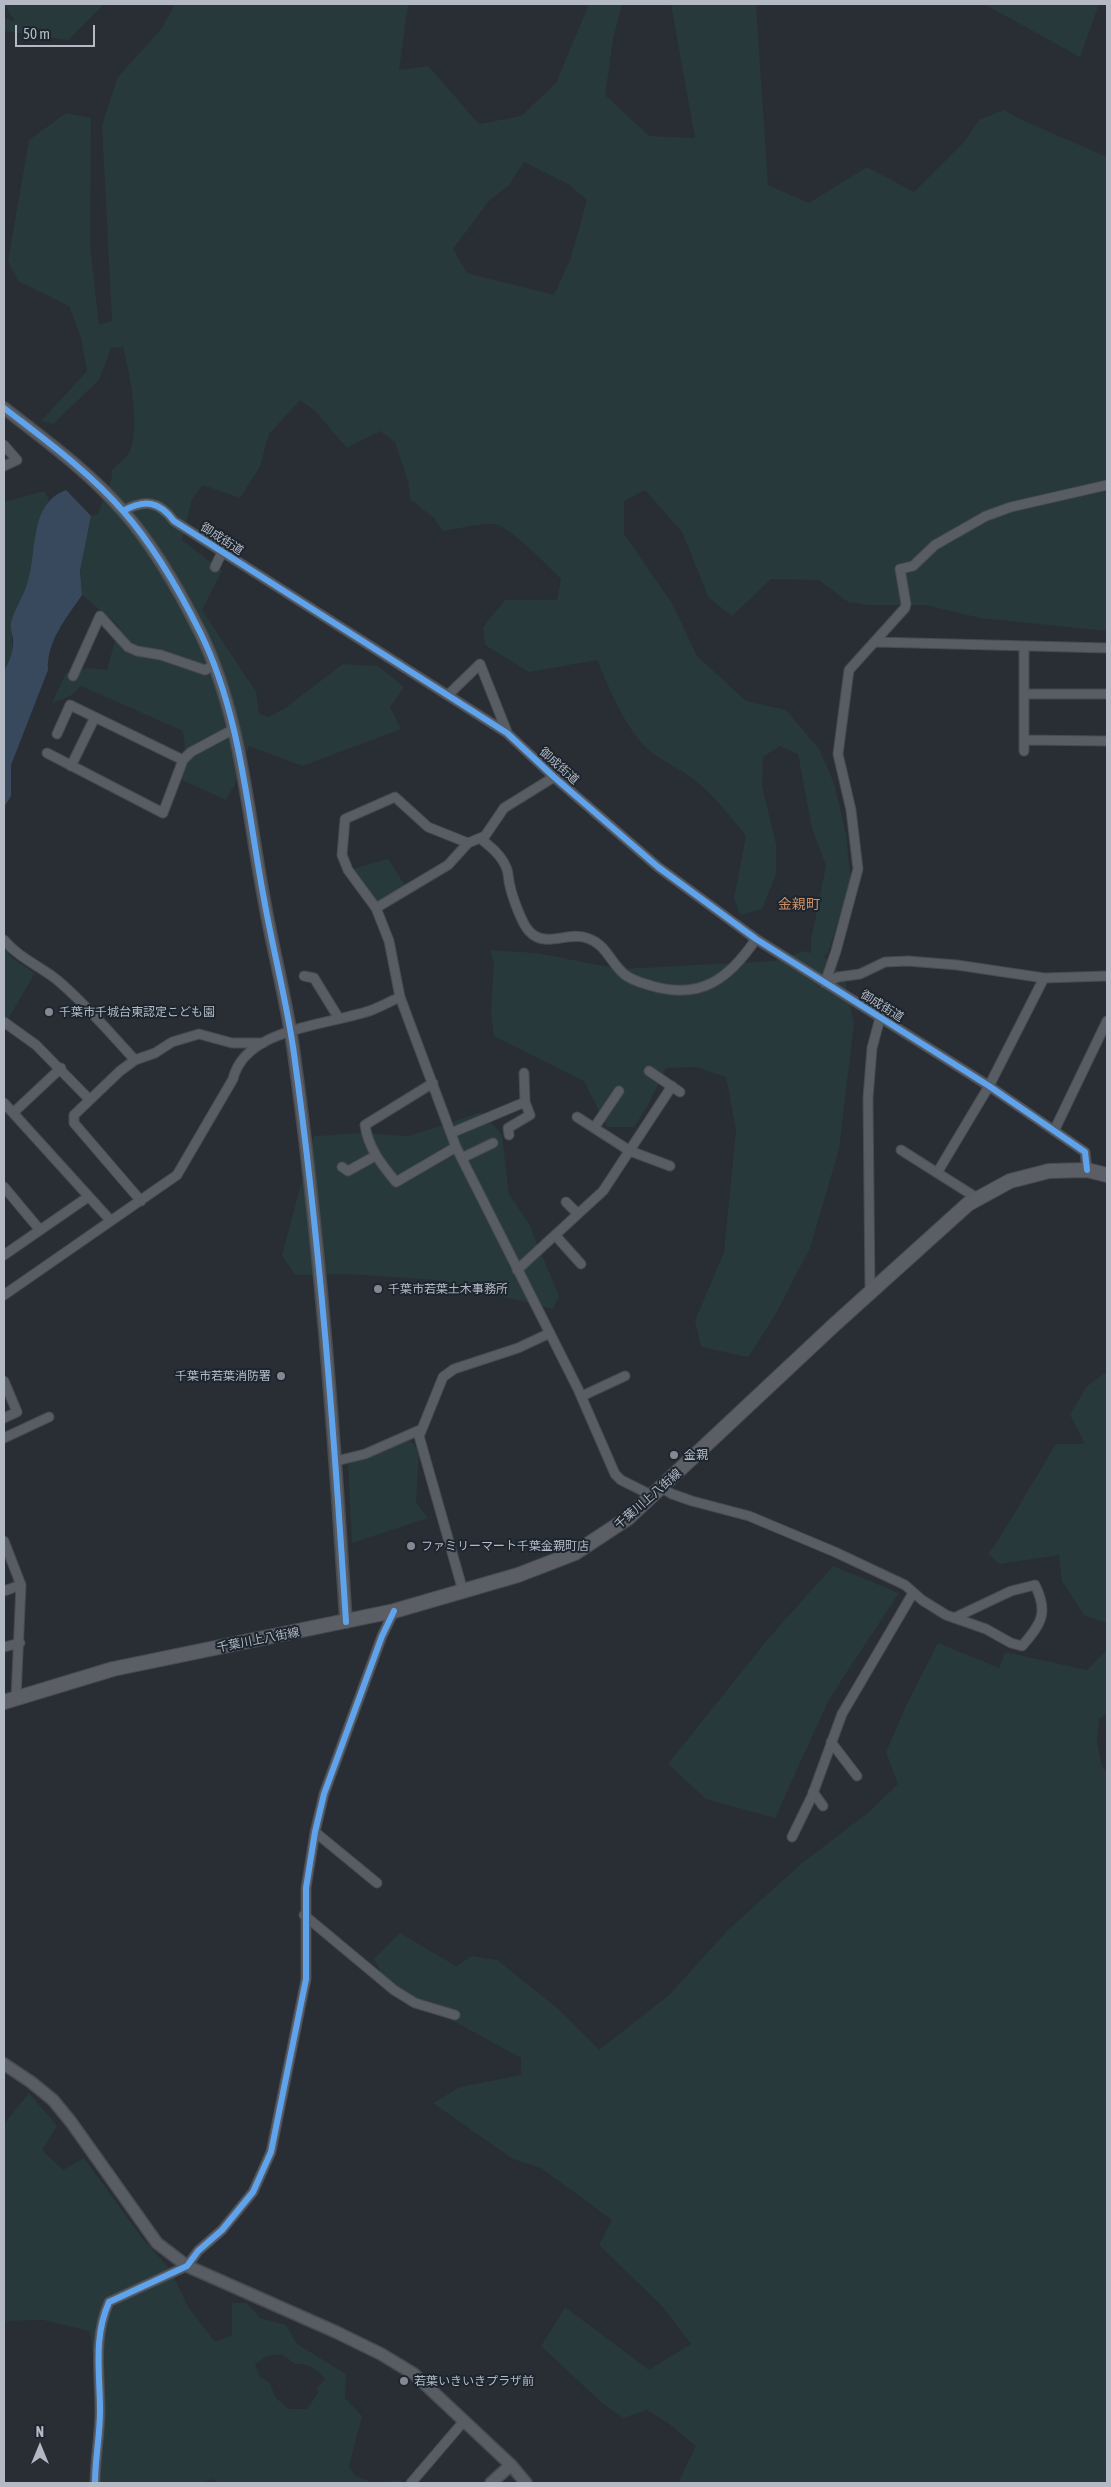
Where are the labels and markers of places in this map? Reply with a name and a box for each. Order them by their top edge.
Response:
place label: 千葉市千城台東認定こども園 [59,1005,215,1019]
marker: 千葉市千城台東認定こども園 [43,1006,55,1018]
place label: 千葉市若葉土木事務所 [388,1282,508,1296]
marker: 千葉市若葉土木事務所 [372,1283,384,1295]
place label: 千葉市若葉消防署 [175,1369,271,1383]
marker: 千葉市若葉消防署 [275,1370,287,1382]
place label: 金親 [684,1448,708,1462]
marker: 金親 [668,1449,680,1461]
place label: ファミリーマート千葉金親町店 [421,1539,589,1553]
marker: ファミリーマート千葉金親町店 [405,1540,417,1552]
place label: 若葉いきいきプラザ前 [414,2374,534,2388]
marker: 若葉いきいきプラザ前 [398,2375,410,2387]

